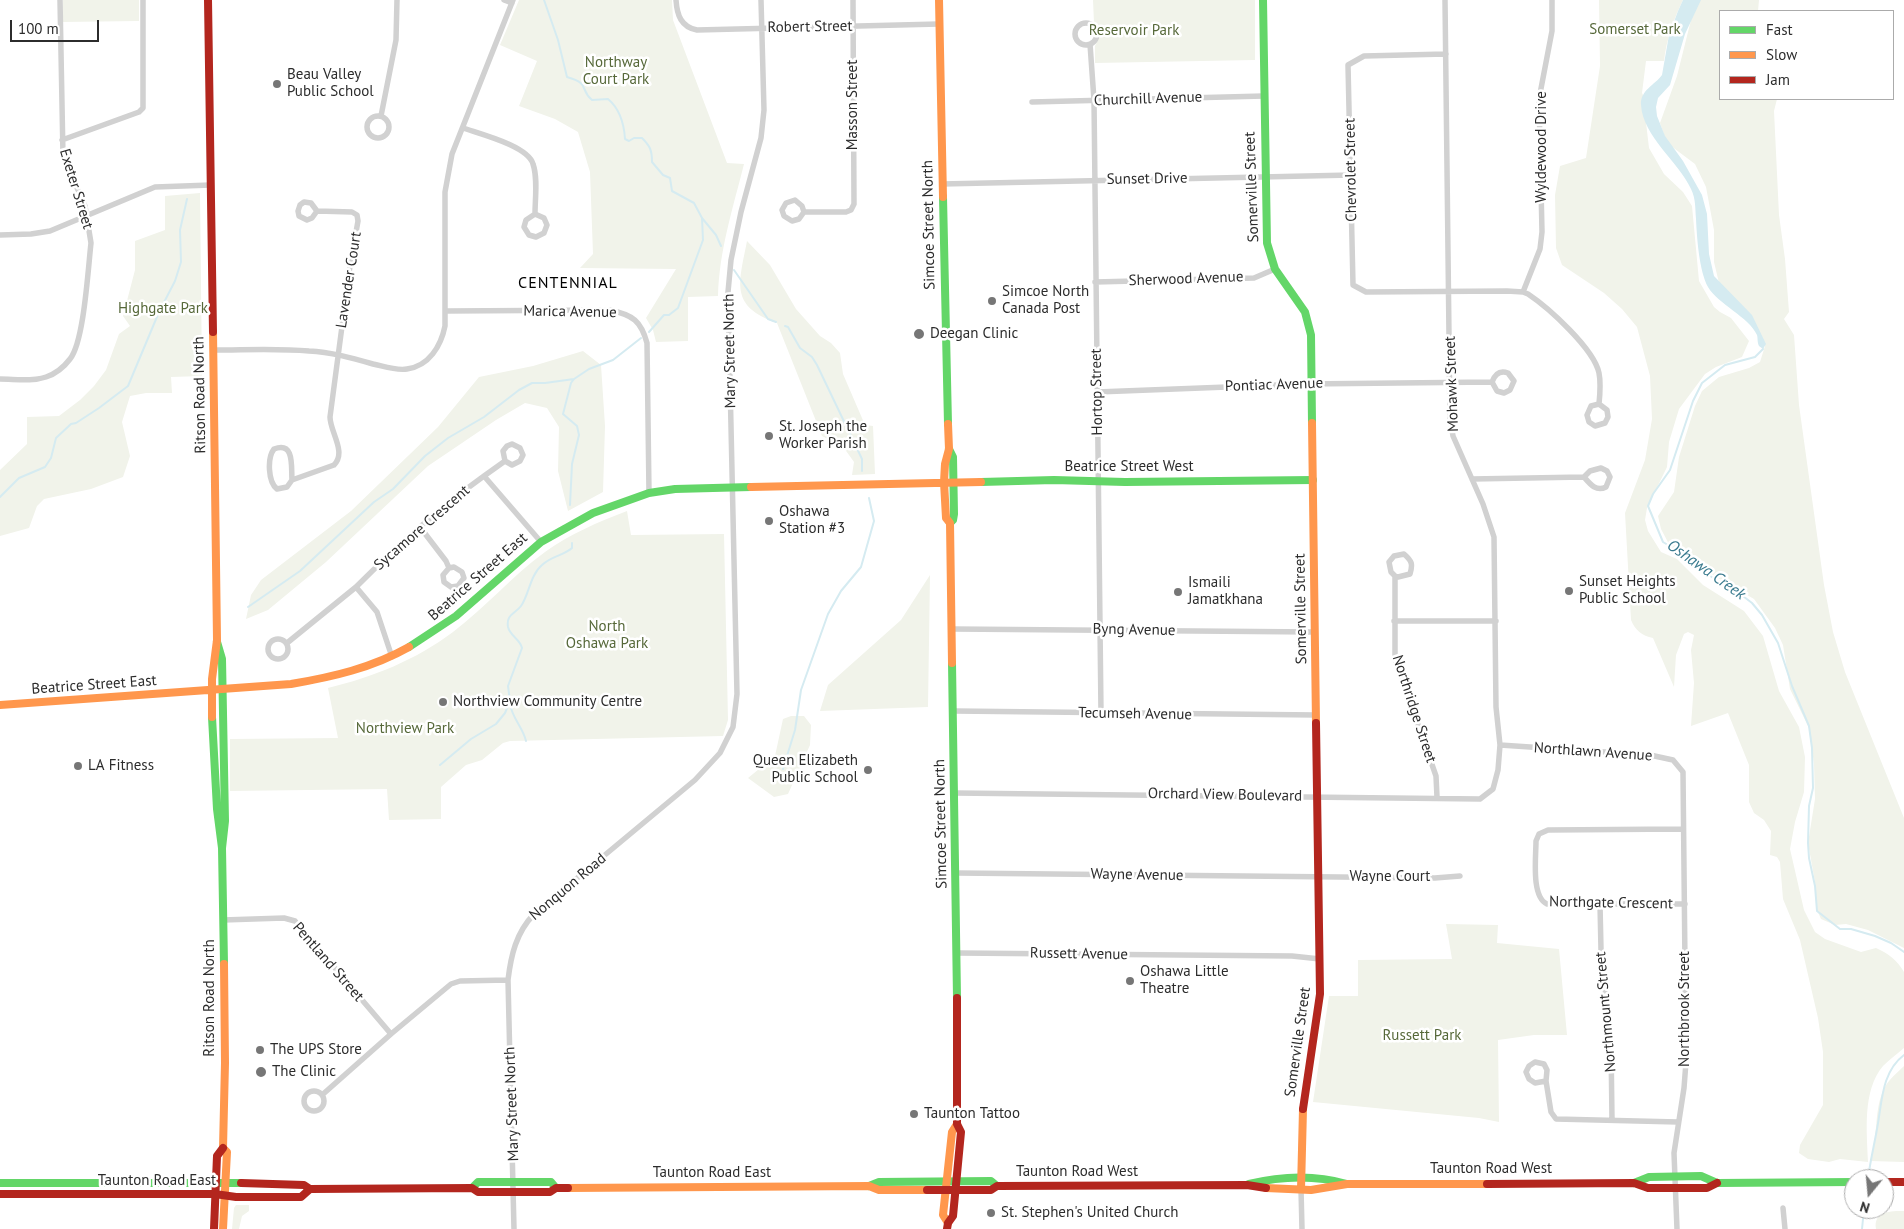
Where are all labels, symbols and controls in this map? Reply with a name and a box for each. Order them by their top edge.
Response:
scale bar [12,10,101,42]
legend [1719,10,1894,100]
street label: Robert Street [767,17,853,37]
text: 100 m [18,19,59,38]
text: Fast [1766,20,1793,39]
park label: Somerset Park [1589,21,1681,39]
park label: Reservoir Park [1089,22,1179,40]
text: Slow [1766,45,1797,64]
park label: Northway Court Park [583,54,649,89]
street label: Masson Street [844,60,862,150]
place label: Beau Valley Public School [287,66,374,101]
text: Jam [1766,70,1790,89]
marker: Beau Valley Public School [271,78,283,90]
street label: Churchill Avenue [1093,88,1203,110]
street label: Wyldewood Drive [1533,91,1551,203]
street label: Chevrolet Street [1341,118,1361,222]
street label: Somerville Street [1241,131,1263,243]
street label: Exeter Street [55,147,97,231]
street label: Simcoe Street North [919,160,939,290]
street label: Sunset Drive [1106,169,1188,189]
street label: Lavender Court [332,231,366,329]
street label: Sherwood Avenue [1128,268,1244,290]
district label: CENTENNIAL [517,273,619,293]
place label: Simcoe North Canada Post [1002,283,1089,318]
street label: Mary Street North [720,294,740,408]
marker: Simcoe North Canada Post [986,295,998,307]
park label: Highgate Park [118,300,208,318]
street label: Marica Avenue [523,302,617,322]
place label: Deegan Clinic [930,325,1018,343]
marker: Deegan Clinic [912,327,926,341]
street label: Ritson Road North [190,336,210,454]
street label: Mohawk Street [1441,336,1463,432]
street label: Hortop Street [1087,348,1107,436]
street label: Pontiac Avenue [1225,374,1323,396]
place label: St. Joseph the Worker Parish [779,418,867,453]
marker: St. Joseph the Worker Parish [763,430,775,442]
street label: Beatrice Street West [1064,458,1194,476]
street label: Sycamore Crescent [371,482,473,574]
place label: Oshawa Station #3 [779,503,845,538]
marker: Oshawa Station #3 [763,515,775,527]
street label: Beatrice Street East [425,529,531,625]
water label: Oshawa Creek [1663,536,1749,604]
street label: Somerville Street [1291,553,1311,665]
place label: Sunset Heights Public School [1579,573,1676,608]
place label: Ismaili Jamatkhana [1188,574,1263,609]
marker: Sunset Heights Public School [1563,585,1575,597]
marker: Ismaili Jamatkhana [1172,586,1184,598]
park label: North Oshawa Park [566,618,648,653]
street label: Byng Avenue [1092,620,1176,640]
street label: Northridge Street [1388,653,1440,765]
street label: Beatrice Street East [31,672,157,698]
place label: Northview Community Centre [453,693,642,711]
marker: Northview Community Centre [437,696,449,708]
street label: Tecumseh Avenue [1078,704,1192,724]
park label: Northview Park [356,720,454,738]
street label: Northlawn Avenue [1533,739,1653,765]
place label: Queen Elizabeth Public School [753,752,858,787]
place label: LA Fitness [88,757,154,775]
street label: Simcoe Street North [931,759,951,889]
marker: LA Fitness [72,760,84,772]
marker: Queen Elizabeth Public School [862,764,874,776]
street label: Orchard View Boulevard [1148,785,1302,805]
street label: Nonquon Road [526,850,610,924]
street label: Wayne Avenue [1090,865,1184,885]
street label: Wayne Court [1350,868,1430,886]
street label: Northgate Crescent [1549,893,1673,913]
street label: Pentland Street [289,919,367,1005]
street label: Ritson Road North [201,939,219,1057]
street label: Russett Avenue [1030,944,1128,964]
street label: Northmount Street [1592,951,1620,1073]
street label: Northbrook Street [1676,951,1694,1067]
place label: Oshawa Little Theatre [1140,963,1229,998]
marker: Oshawa Little Theatre [1124,975,1136,987]
street label: Somerville Street [1281,986,1315,1098]
park label: Russett Park [1383,1027,1461,1045]
place label: The UPS Store [270,1041,362,1059]
marker: The UPS Store [254,1044,266,1056]
street label: Mary Street North [501,1046,523,1162]
place label: The Clinic [272,1063,336,1081]
marker: The Clinic [254,1065,268,1079]
place label: Taunton Tattoo [924,1105,1020,1123]
marker: Taunton Tattoo [908,1108,920,1120]
street label: Taunton Road West [1430,1160,1552,1178]
street label: Taunton Road West [1016,1163,1138,1181]
street label: Taunton Road East [653,1164,771,1182]
north arrow [1844,1169,1894,1219]
street label: Taunton Road East [98,1172,216,1190]
text: N [1858,1197,1872,1217]
place label: St. Stephen's United Church [1001,1204,1178,1222]
marker: St. Stephen's United Church [985,1207,997,1219]

